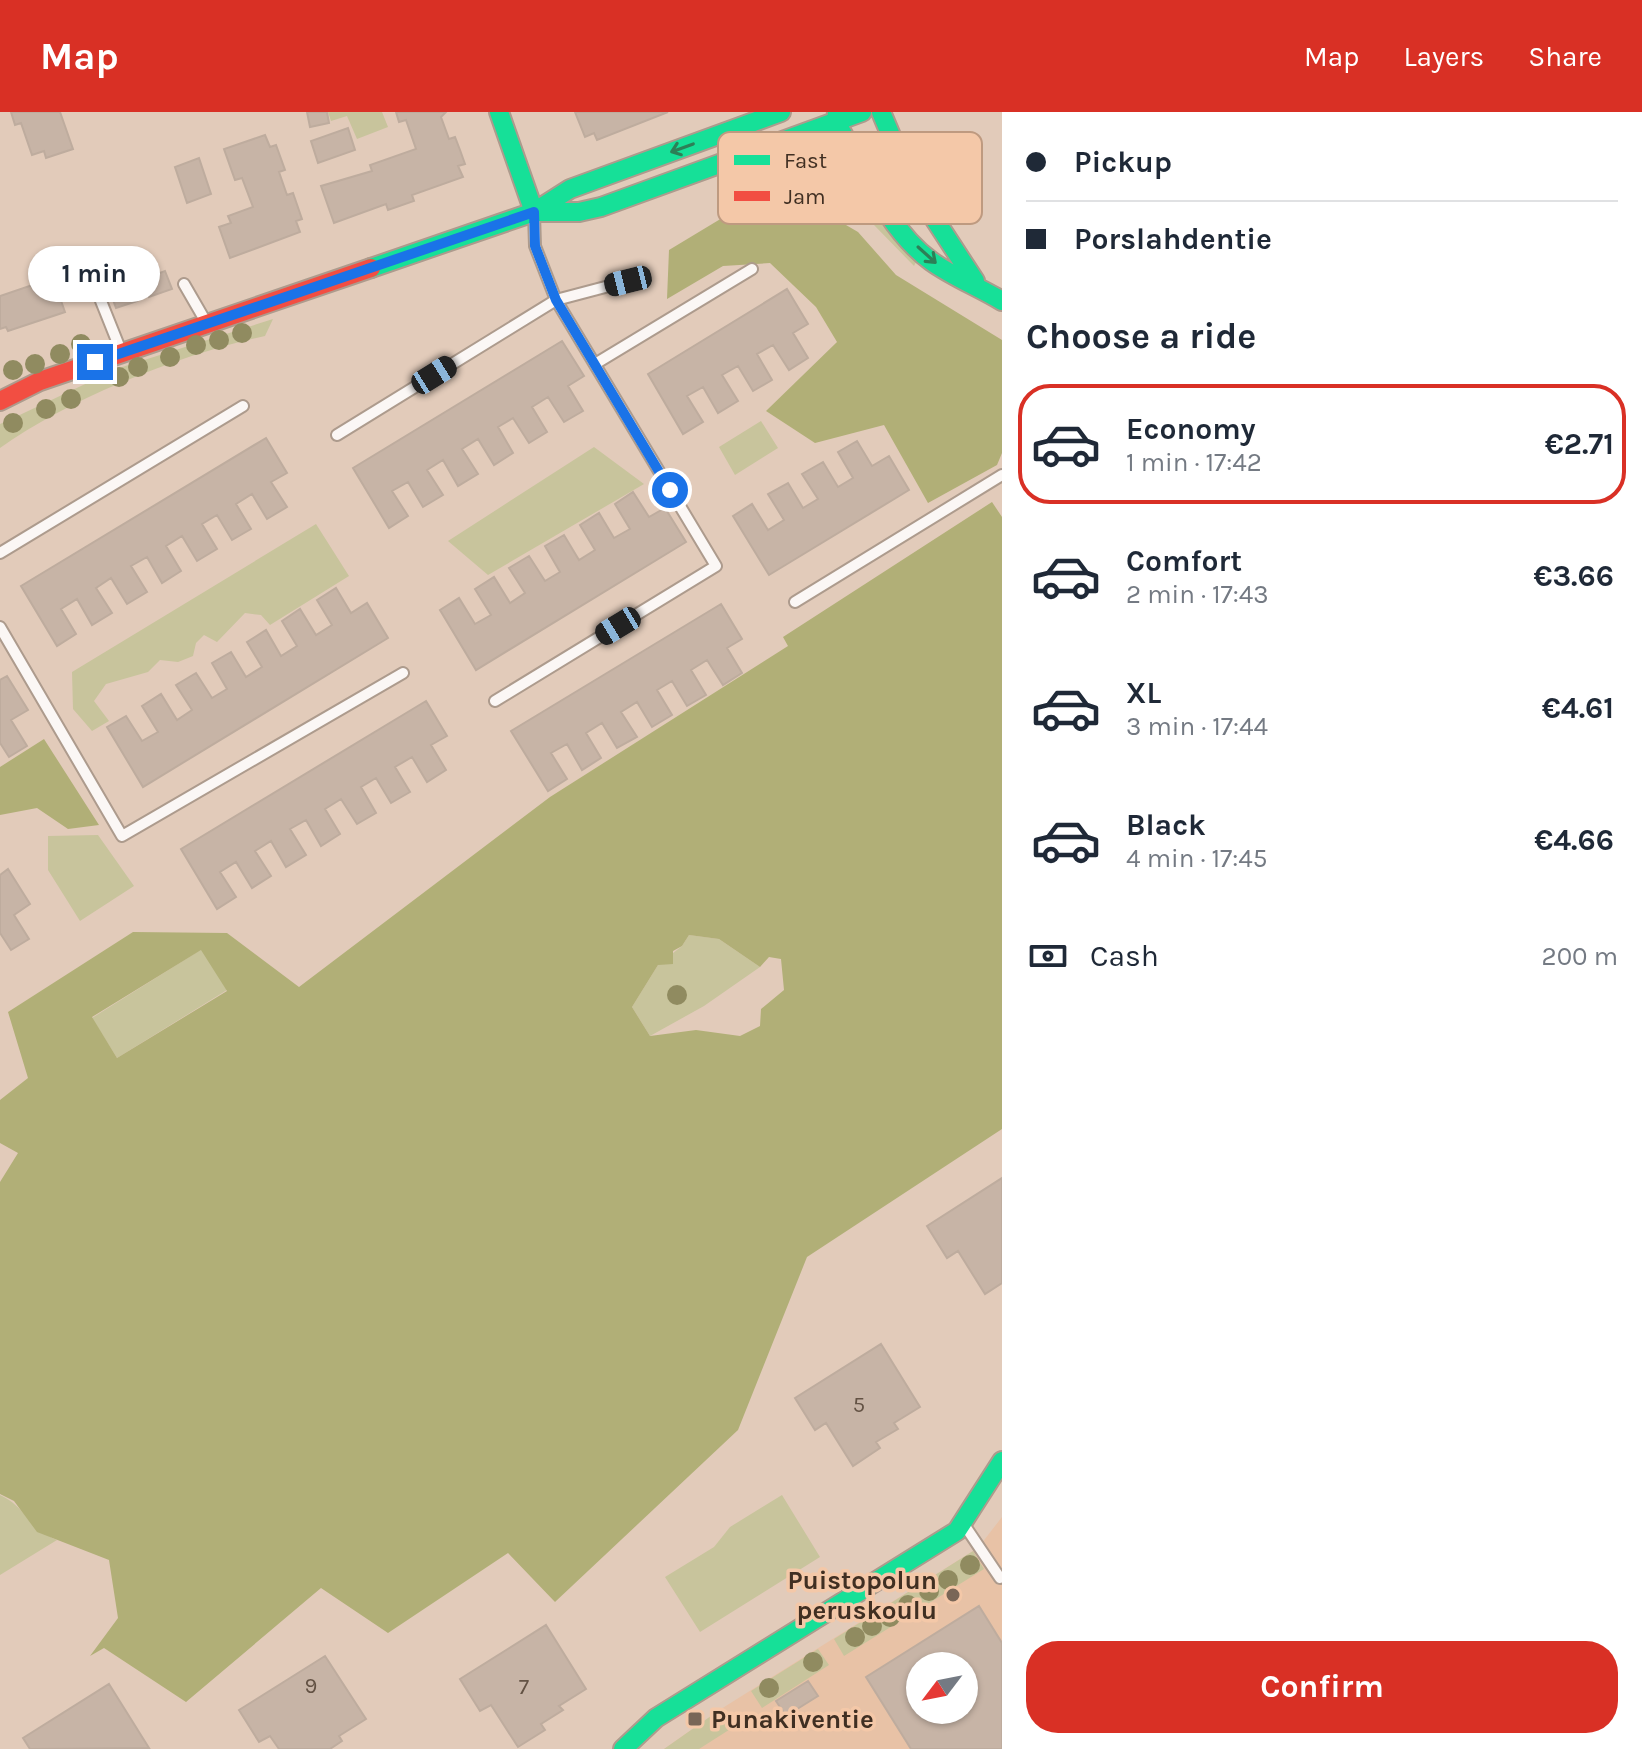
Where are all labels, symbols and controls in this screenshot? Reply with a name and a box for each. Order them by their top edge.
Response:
text: Map [40,34,119,79]
text: Map [1304,40,1359,73]
text: Layers [1403,40,1484,73]
text: Share [1528,40,1602,73]
legend [718,132,982,224]
one-way arrow [670,142,695,157]
text: Pickup [1074,144,1172,180]
text: Fast [784,148,827,174]
text: Jam [784,184,826,210]
text: Porslahdentie [1074,221,1272,257]
callout: 1 min [29,246,161,302]
one-way arrow [916,246,936,264]
text: 1 min [61,258,127,289]
car [602,264,654,298]
text: Choose a ride [1026,315,1256,357]
route end [77,344,113,380]
car [407,352,461,398]
icon: car [1030,408,1102,480]
text: Economy [1126,411,1256,447]
text: €2.71 [1545,426,1614,462]
text: 1 min · 17:42 [1126,447,1262,478]
route start [652,472,688,508]
icon: car [1030,540,1102,612]
text: Comfort [1126,543,1242,579]
text: €3.66 [1533,558,1614,594]
text: 2 min · 17:43 [1126,579,1269,610]
car [591,603,645,649]
icon: car [1030,672,1102,744]
text: XL [1126,675,1161,711]
text: €4.61 [1542,690,1614,726]
text: 3 min · 17:44 [1126,711,1268,742]
icon: car [1030,804,1102,876]
text: Black [1126,807,1206,843]
text: €4.66 [1534,822,1614,858]
text: 4 min · 17:45 [1126,843,1267,874]
icon: cash [1026,934,1070,978]
text: Cash [1090,938,1159,974]
text: 200 m [1542,941,1618,972]
house number: 5 [853,1392,865,1418]
place label: Puistopolun peruskoulu [787,1565,937,1626]
marker: Puistopolun peruskoulu [944,1586,962,1604]
button: Confirm [1026,1641,1618,1733]
north arrow [906,1652,978,1724]
map controls [906,1652,978,1724]
house number: 9 [305,1673,317,1699]
house number: 7 [519,1674,529,1700]
place label: Punakiventie [711,1704,874,1735]
marker: Punakiventie [686,1710,704,1728]

